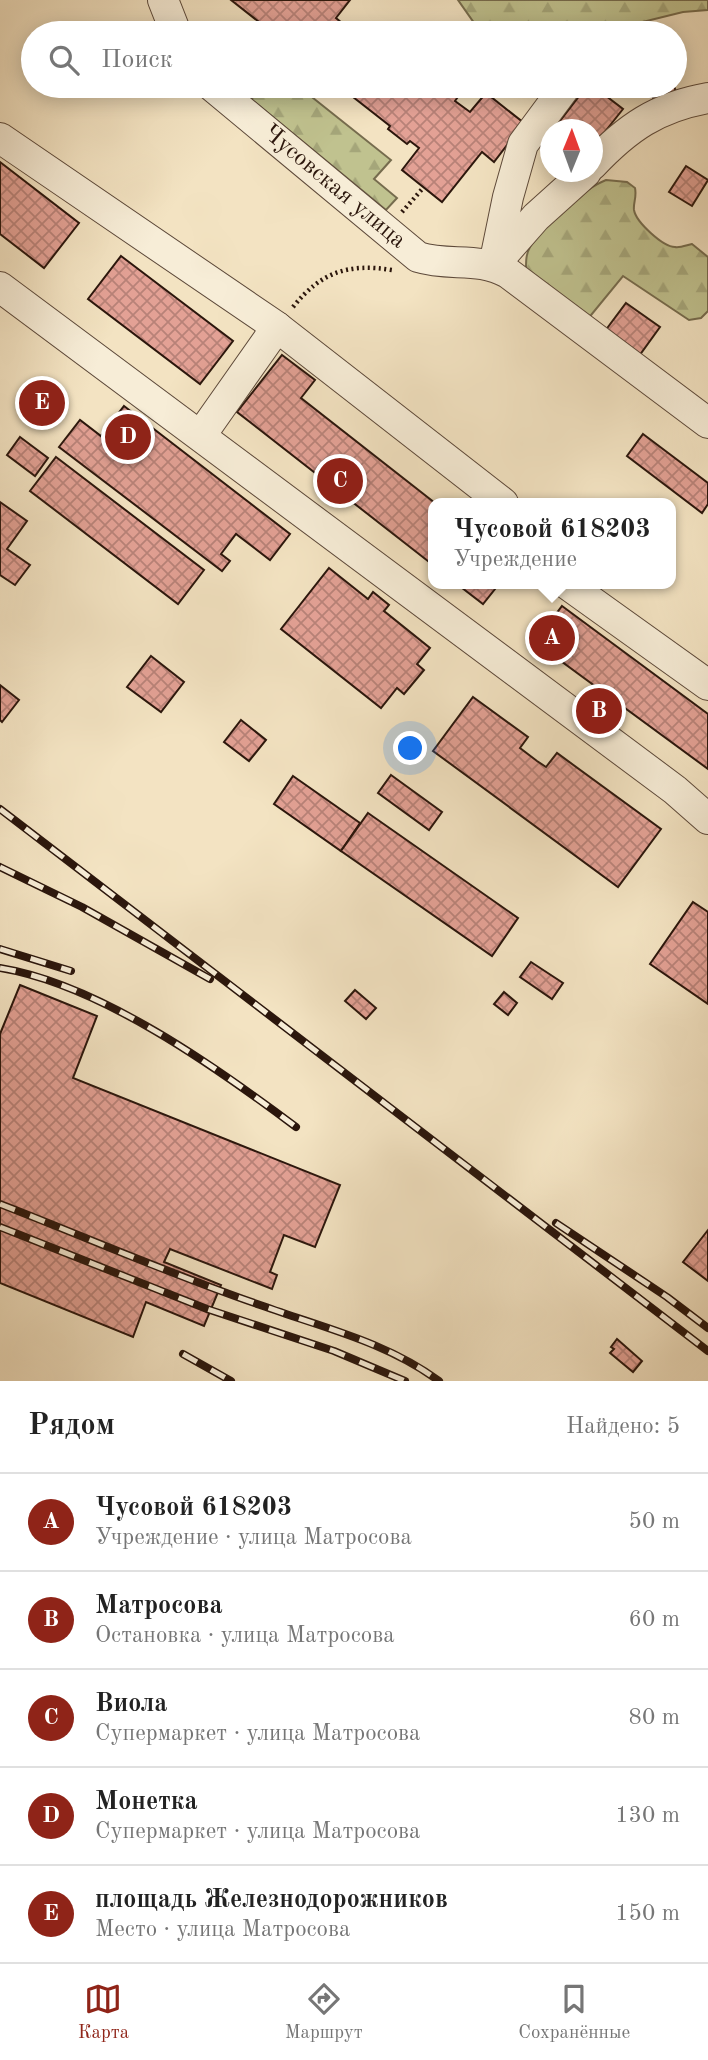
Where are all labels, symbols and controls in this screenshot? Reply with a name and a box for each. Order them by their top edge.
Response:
search box [21,21,687,98]
icon: search [45,41,83,79]
text: Поиск [101,47,173,73]
north arrow [540,119,603,182]
street label: Чусовская улица [258,121,410,253]
pin: E [19,377,65,429]
pin: D [105,411,151,463]
pin: C [317,455,363,507]
popup [428,498,676,589]
text: Чусовой 618203 [454,517,650,543]
text: Учреждение [454,548,577,571]
pin: A [529,612,575,664]
pin: B [576,685,622,737]
your location [393,731,427,765]
text: Рядом [28,1411,115,1441]
text: Найдено: 5 [566,1415,680,1438]
text: Чусовой 618203 [95,1495,292,1521]
text: A [42,1510,60,1533]
text: 50 m [629,1510,680,1533]
text: Учреждение · улица Матросова [95,1526,412,1549]
text: Матросова [95,1593,223,1619]
text: B [43,1608,59,1631]
text: 60 m [629,1608,680,1631]
text: Остановка · улица Матросова [95,1624,395,1647]
text: Виола [95,1691,168,1717]
text: C [43,1706,59,1729]
text: 80 m [629,1706,680,1729]
text: Супермаркет · улица Матросова [95,1722,420,1745]
text: Монетка [95,1789,198,1815]
text: D [42,1804,60,1827]
text: 130 m [615,1804,680,1827]
text: Супермаркет · улица Матросова [95,1820,420,1843]
text: площадь Железнодорожников [95,1887,448,1913]
text: E [43,1902,59,1925]
text: 150 m [615,1902,680,1925]
text: Место · улица Матросова [95,1918,350,1941]
tab: Карта [78,1980,129,2045]
tab: Маршрут [285,1980,363,2045]
tab: Сохранённые [518,1980,630,2045]

